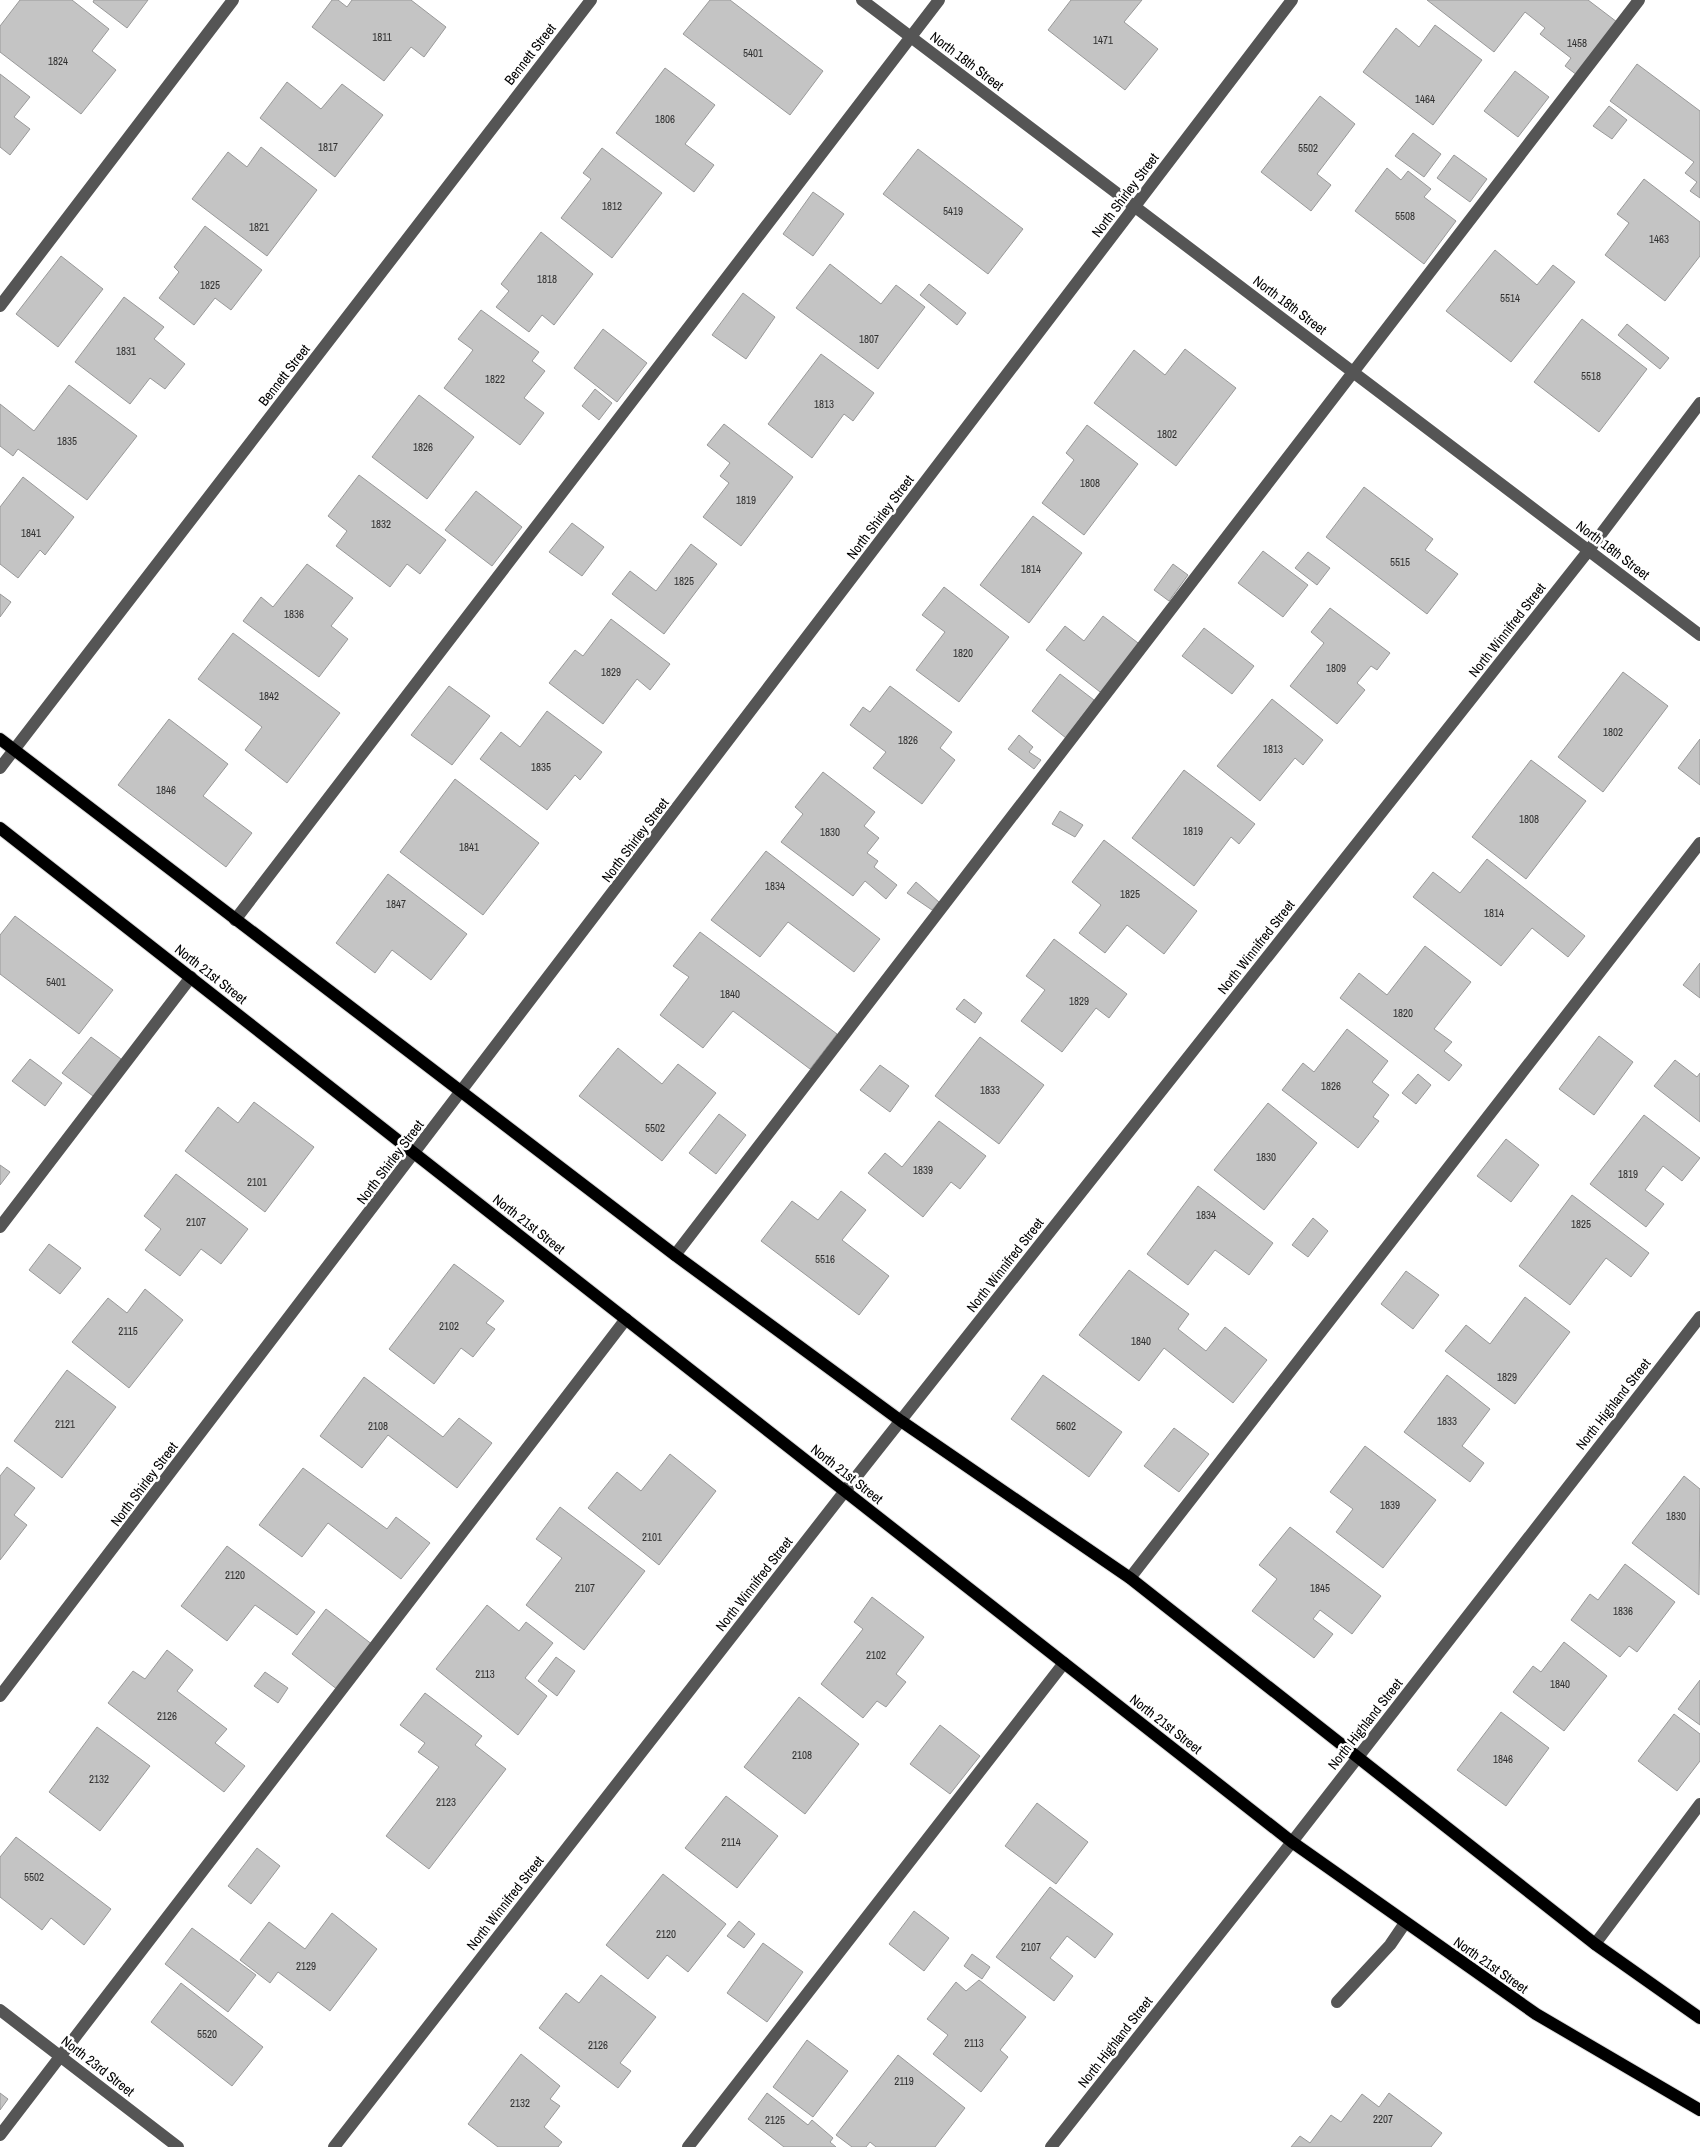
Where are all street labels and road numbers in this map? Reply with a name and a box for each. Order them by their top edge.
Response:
street label: Bennett Street [500,20,560,88]
street label: North 18th Street [927,28,1007,94]
street label: North Shirley Street [1087,149,1163,241]
street label: North 18th Street [1250,272,1330,338]
street label: Bennett Street [254,341,314,409]
street label: North Shirley Street [842,471,918,563]
street label: North 18th Street [1573,517,1653,583]
street label: North Winnifred Street [1465,579,1549,681]
street label: North Shirley Street [597,794,673,886]
street label: North Winnifred Street [1214,896,1298,998]
street label: North 21st Street [171,940,251,1008]
street label: North Shirley Street [352,1116,428,1208]
street label: North 21st Street [489,1190,569,1258]
street label: North Winnifred Street [963,1214,1047,1316]
street label: North Highland Street [1572,1355,1654,1453]
street label: North Shirley Street [106,1438,182,1530]
street label: North 21st Street [807,1440,887,1508]
street label: North Winnifred Street [712,1533,796,1635]
street label: North Highland Street [1324,1675,1406,1773]
street label: North 21st Street [1126,1690,1206,1758]
street label: North Winnifred Street [463,1852,547,1954]
street label: North 21st Street [1450,1933,1532,1997]
street label: North Highland Street [1074,1993,1156,2091]
street label: North 23rd Street [58,2032,138,2100]

